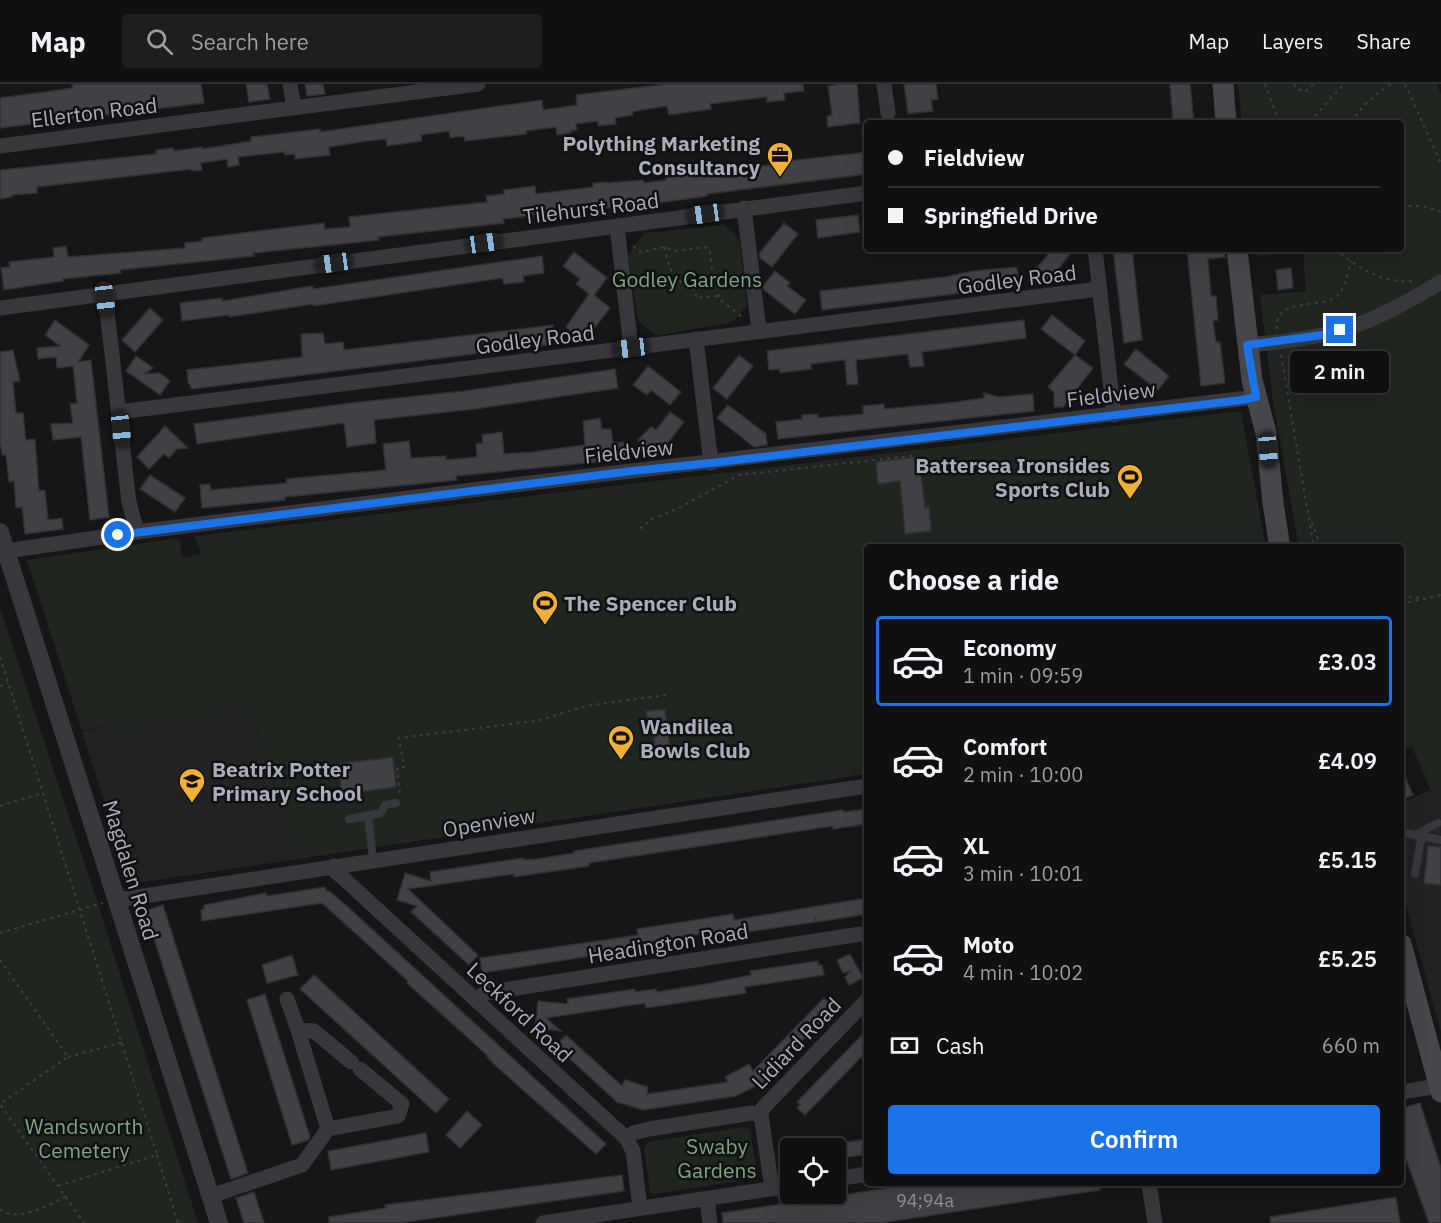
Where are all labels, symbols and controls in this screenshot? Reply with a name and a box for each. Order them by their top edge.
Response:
search box [122,14,542,68]
text: Map [30,23,86,60]
icon: search [143,25,176,58]
text: Search here [191,27,309,56]
text: Map [1189,27,1229,55]
text: Layers [1262,27,1324,55]
text: Share [1357,27,1411,55]
street label: Ellerton Road [29,90,159,134]
place label: Polything Marketing Consultancy [563,129,761,181]
office icon: Polything Marketing Consultancy [765,140,795,178]
text: Fieldview [924,143,1024,172]
street label: Tilehurst Road [521,186,661,230]
text: Springfield Drive [924,201,1098,230]
car [686,203,724,225]
car [465,232,503,254]
car [315,252,353,274]
street label: Godley Road [956,258,1078,300]
park label: Godley Gardens [612,265,762,293]
car [94,280,116,318]
route end [1326,316,1353,343]
street label: Godley Road [474,318,596,360]
car [612,337,650,359]
callout: 2 min [1290,351,1390,393]
text: 2 min [1314,358,1365,385]
street label: Fieldview [1065,375,1157,413]
car [110,410,132,448]
car [1257,431,1279,469]
street label: Fieldview [583,432,675,470]
place label: Battersea Ironsides Sports Club [915,451,1110,503]
sports icon: Battersea Ironsides Sports Club [1115,462,1145,500]
route start [104,521,131,548]
text: Choose a ride [888,562,1059,597]
sports icon: The Spencer Club [530,588,560,626]
place label: The Spencer Club [564,589,737,617]
text: Economy [963,633,1057,662]
icon: car [891,634,945,688]
text: £3.03 [1318,647,1377,676]
text: 1 min · 09:59 [963,662,1083,689]
place label: Wandilea Bowls Club [640,712,751,764]
sports icon: Wandilea Bowls Club [606,723,636,761]
text: Comfort [963,732,1047,761]
icon: car [891,733,945,787]
text: £4.09 [1318,746,1377,775]
place label: Beatrix Potter Primary School [212,755,362,807]
text: 2 min · 10:00 [963,761,1083,788]
school or university icon: Beatrix Potter Primary School [177,766,207,804]
street label: Magdalen Road [96,797,166,943]
street label: Openview [441,801,537,843]
text: XL [963,831,989,860]
icon: car [891,832,945,886]
text: £5.15 [1318,845,1377,874]
text: 3 min · 10:01 [963,860,1083,887]
street label: Headington Road [586,916,750,970]
text: Moto [963,930,1014,959]
icon: car [891,931,945,985]
text: £5.25 [1318,944,1377,973]
street label: Leckford Road [461,956,579,1068]
text: 4 min · 10:02 [963,959,1083,986]
street label: Lidiard Road [745,991,847,1095]
icon: cash [888,1029,921,1062]
text: Cash [936,1031,985,1060]
text: 660 m [1322,1032,1380,1059]
button: Confirm [888,1105,1380,1174]
park label: Wandsworth Cemetery [25,1112,143,1164]
park label: Swaby Gardens [677,1132,757,1184]
map controls [780,1138,846,1204]
button: locate [780,1138,846,1204]
house number: 94;94a [896,1189,954,1212]

